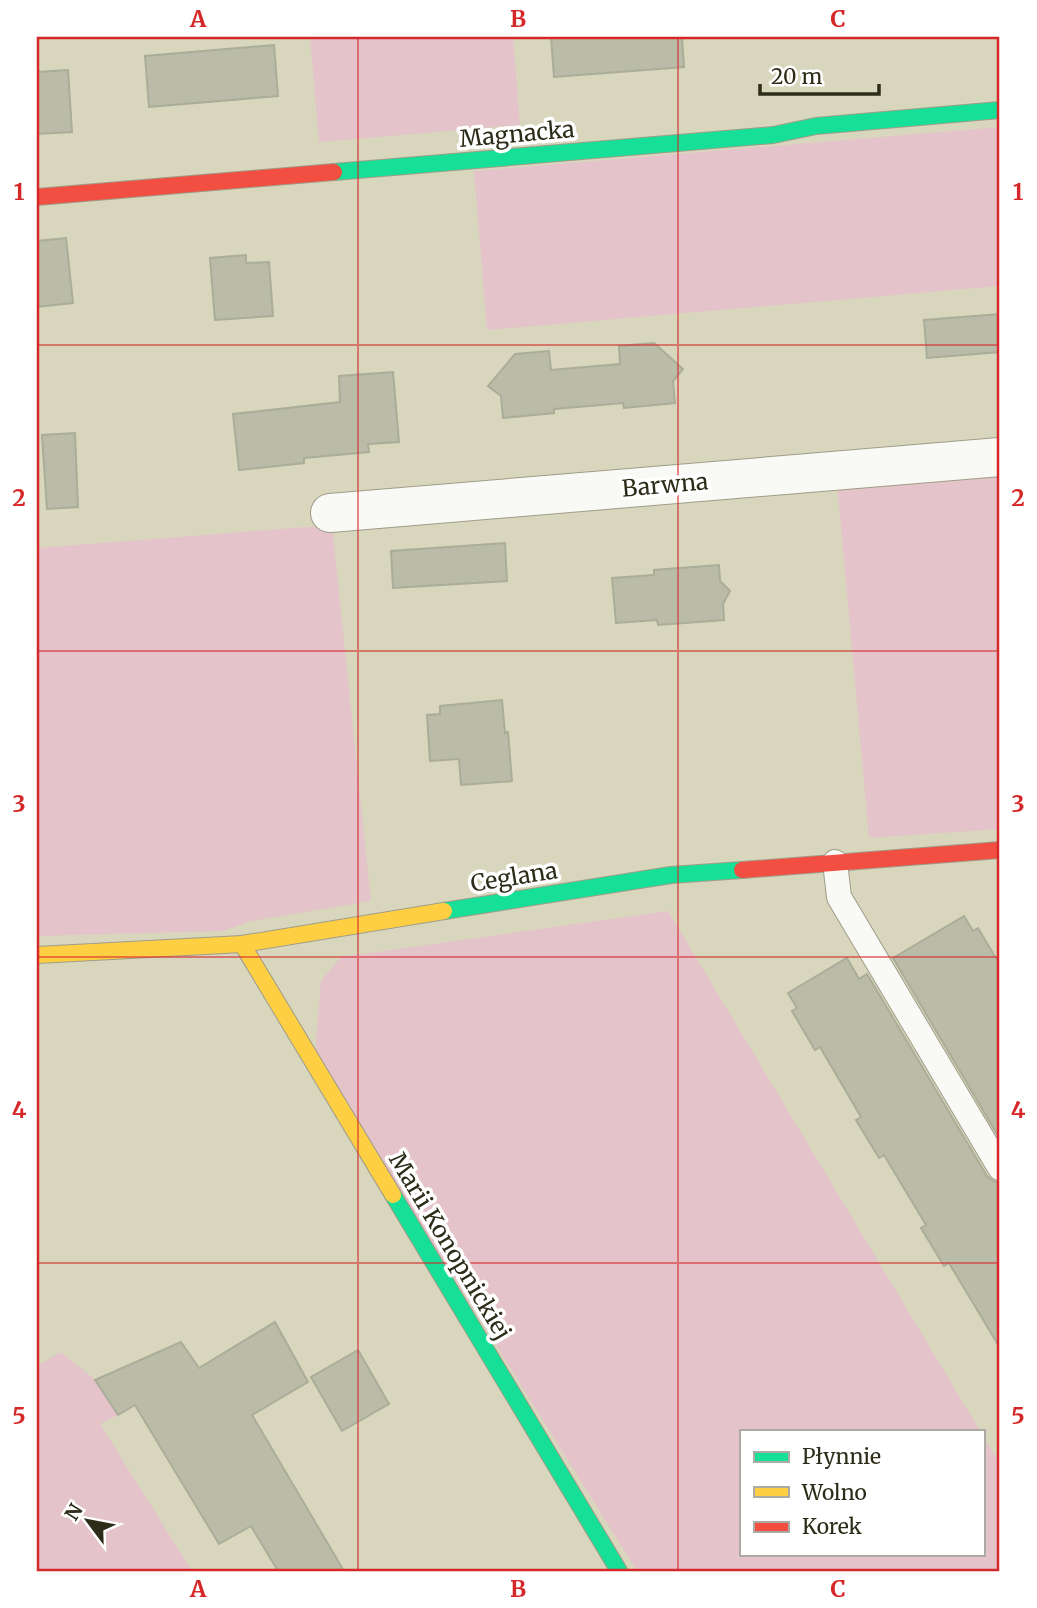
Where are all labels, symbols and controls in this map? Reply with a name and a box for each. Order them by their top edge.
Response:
text: A [189,4,207,33]
text: B [510,4,526,33]
text: C [830,4,846,33]
scale bar [760,52,880,96]
text: 20 m [771,63,823,90]
street label: Magnacka [458,114,576,153]
text: 1 [14,177,25,206]
text: 1 [1013,177,1024,206]
street label: Barwna [621,466,709,503]
text: 2 [12,483,26,512]
text: 2 [1011,483,1025,512]
text: 3 [12,789,26,818]
text: 3 [1011,789,1025,818]
street label: Ceglana [468,855,559,898]
text: 4 [12,1095,27,1124]
text: 4 [1011,1095,1026,1124]
street label: Marii Konopnickiej [383,1147,518,1345]
text: 5 [12,1401,26,1430]
text: 5 [1011,1401,1025,1430]
legend [740,1430,984,1556]
text: Płynnie [802,1443,881,1470]
text: Wolno [801,1479,867,1506]
north arrow [52,1486,122,1556]
text: N [59,1499,88,1525]
text: Korek [802,1513,863,1540]
text: A [189,1574,207,1603]
text: B [510,1574,526,1603]
text: C [830,1574,846,1603]

